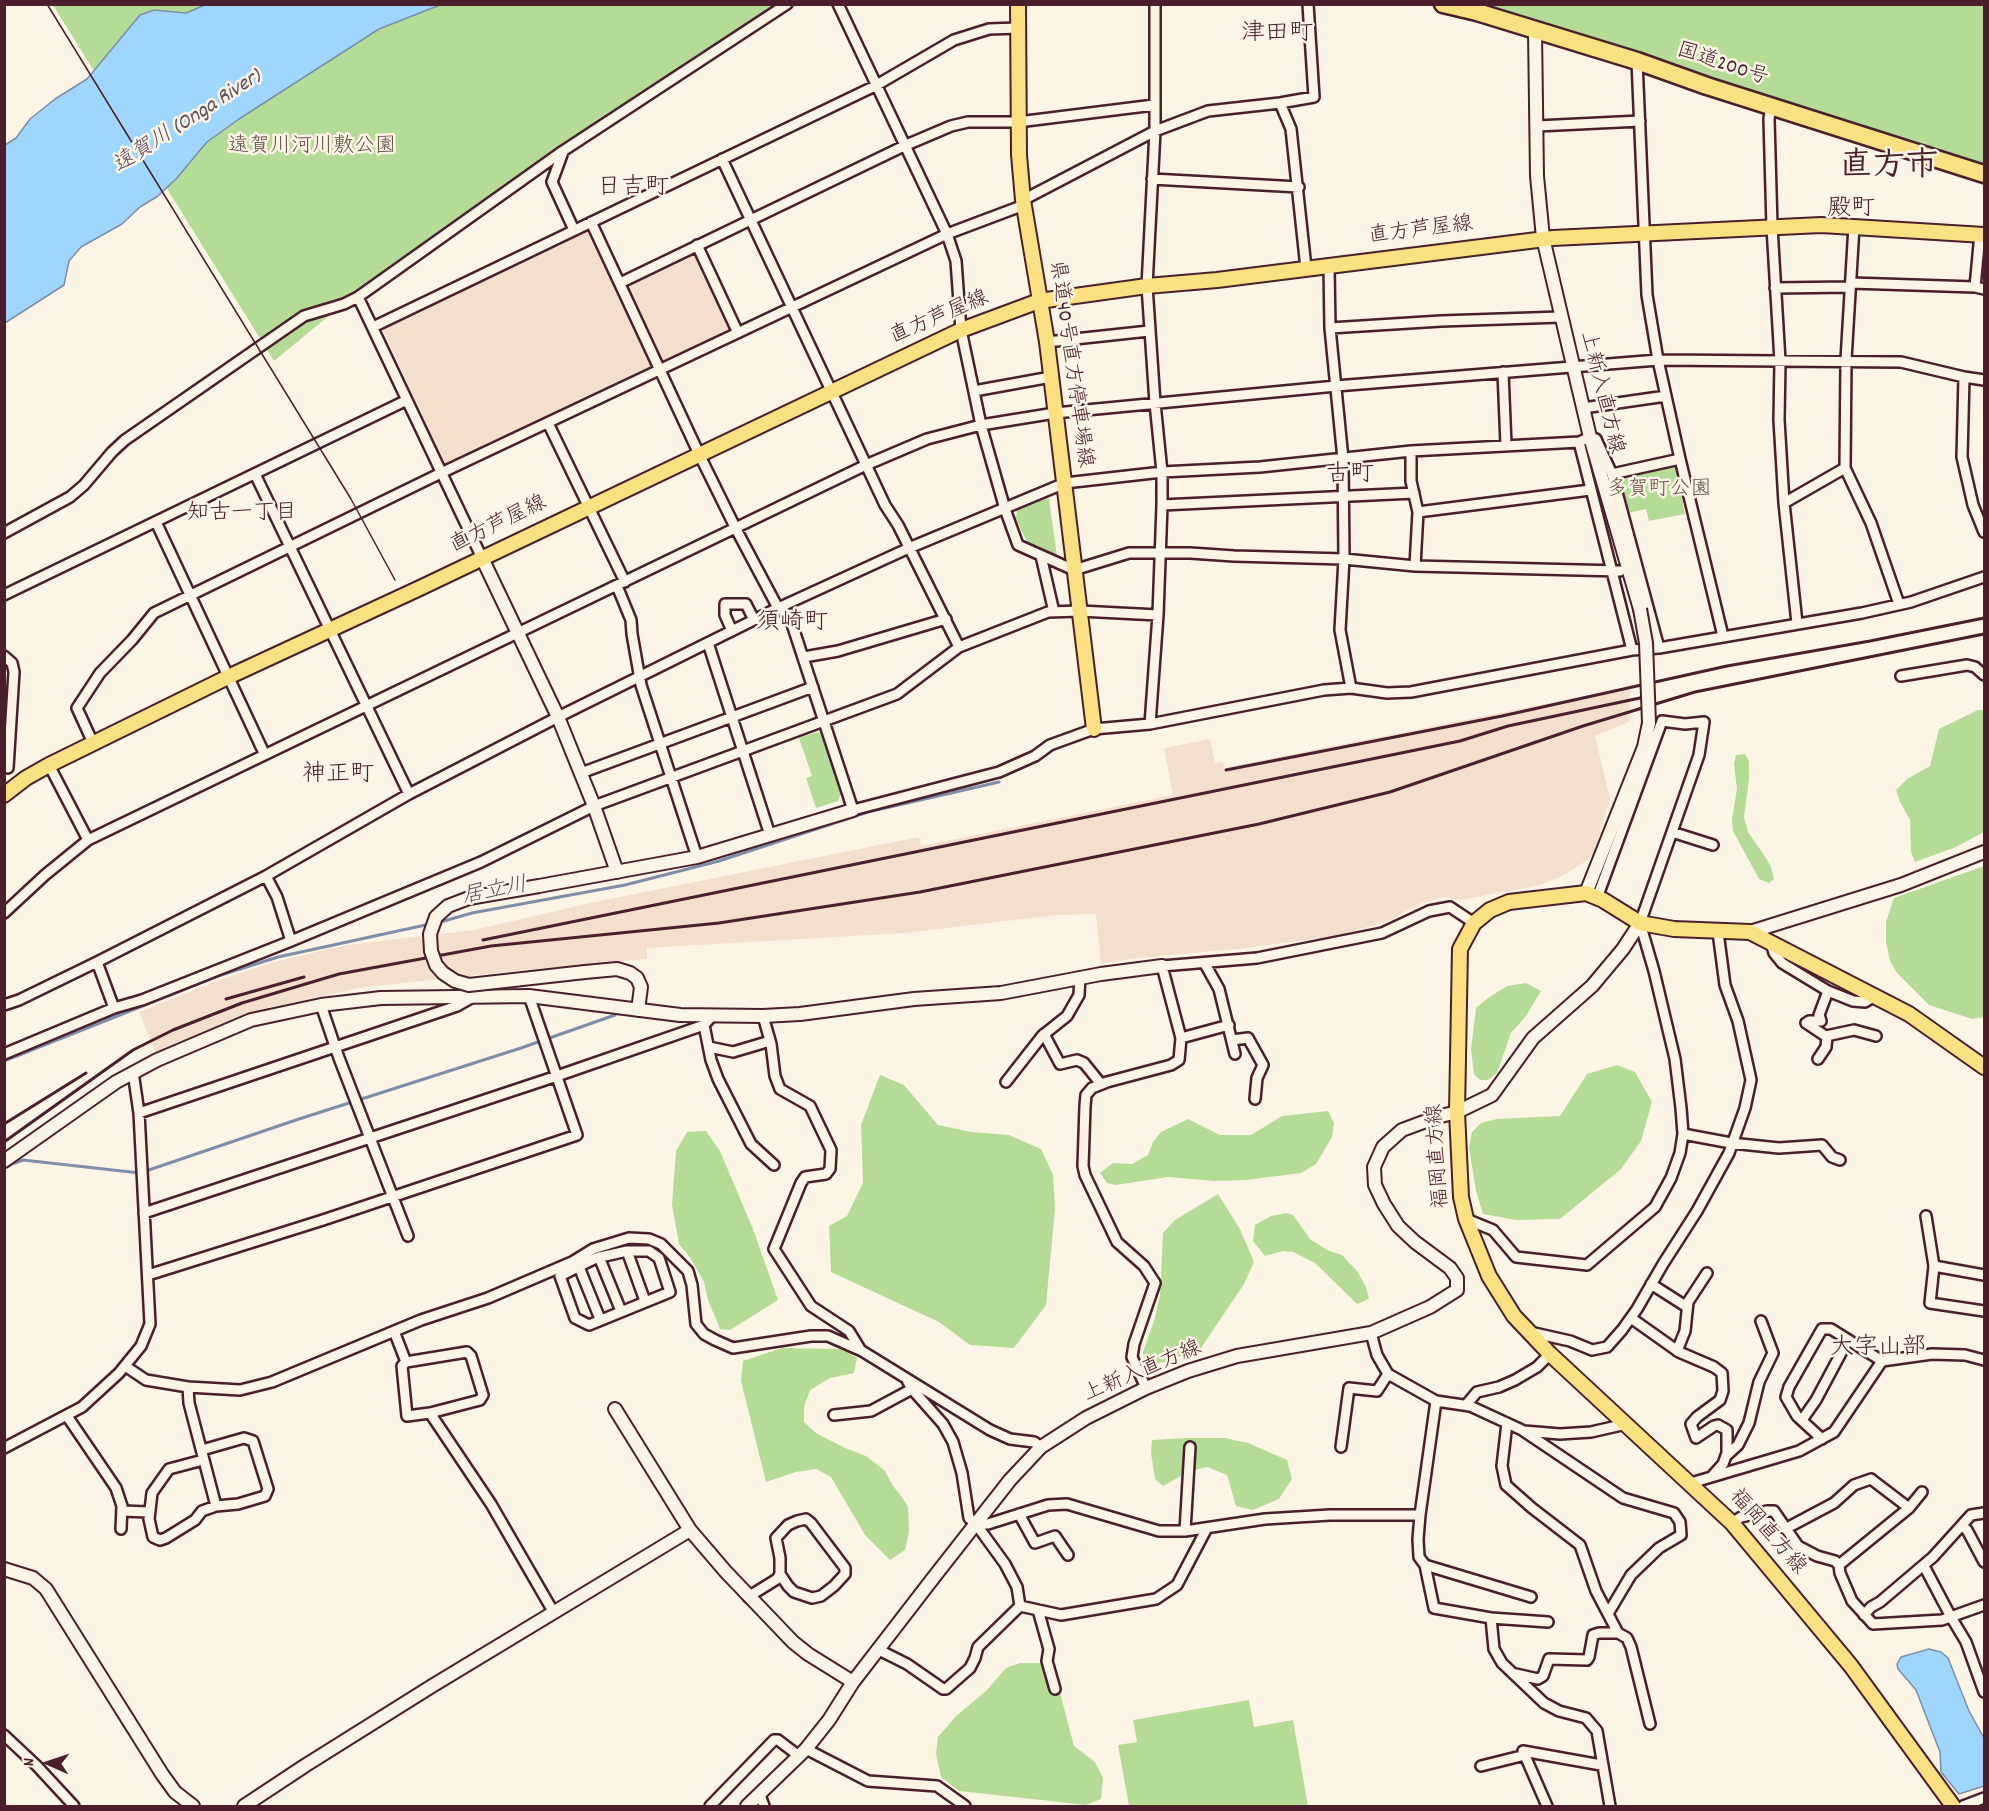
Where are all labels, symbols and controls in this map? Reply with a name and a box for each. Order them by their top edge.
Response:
district label: 津田町 [1241,22,1313,50]
street label: 国道200号 [1673,39,1771,93]
water label: 遠賀川 (Onga River) [109,65,267,181]
park label: 遠賀川河川敷公園 [228,135,396,161]
district label: 直方市 [1840,149,1938,189]
district label: 日吉町 [597,176,669,204]
district label: 殿町 [1827,197,1875,225]
street label: 直方芦屋線 [1367,213,1475,251]
street label: 県道40号直方停車場線 [1042,259,1096,469]
street label: 直方芦屋線 [887,287,993,351]
street label: 上新入直方線 [1573,329,1627,457]
district label: 古町 [1326,463,1374,491]
park label: 多賀町公園 [1607,478,1711,504]
street label: 直方芦屋線 [446,492,552,560]
district label: 知古一丁目 [187,502,297,528]
district label: 須崎町 [756,611,828,639]
district label: 神正町 [302,763,374,791]
water label: 居立川 [460,874,530,912]
street label: 福岡直方線 [1424,1103,1456,1209]
district label: 大字山部 [1830,1336,1926,1364]
street label: 上新入直方線 [1080,1337,1206,1409]
street label: 福岡直方線 [1722,1485,1810,1581]
north arrow [18,1733,78,1793]
text: N [18,1757,41,1767]

